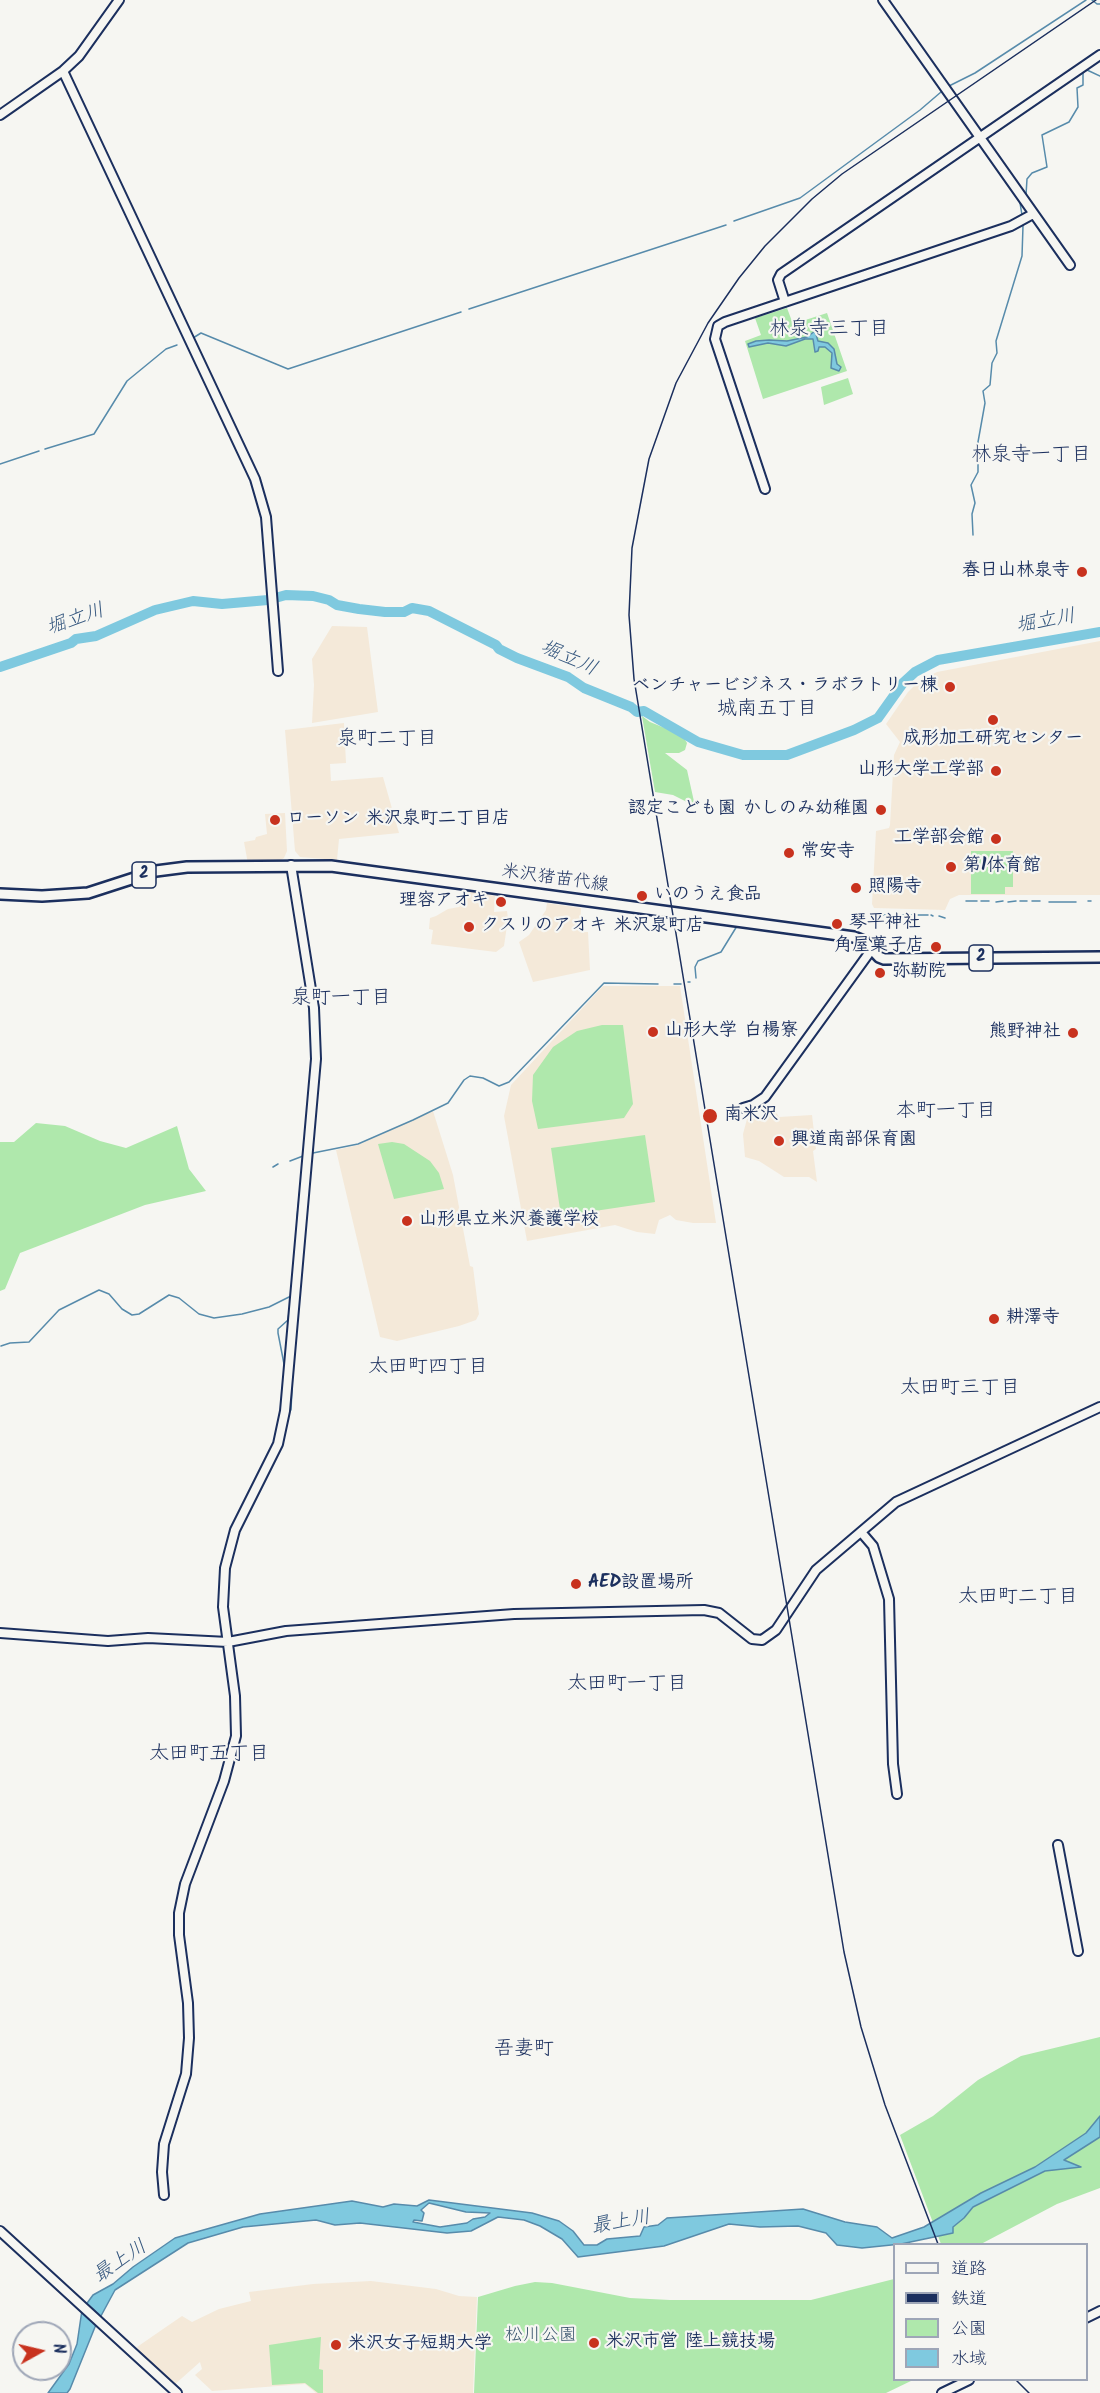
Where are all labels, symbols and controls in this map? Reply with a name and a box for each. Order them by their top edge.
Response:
district label: 林泉寺三丁目 [769,319,889,343]
district label: 林泉寺一丁目 [971,445,1091,469]
place label: 春日山林泉寺 [962,561,1070,583]
marker: 春日山林泉寺 [1075,565,1089,579]
water label: 堀立川 [44,600,108,642]
water label: 堀立川 [1014,606,1078,640]
water label: 堀立川 [536,637,600,683]
place label: ベンチャービジネス・ラボラトリー棟 [632,676,938,698]
marker: ベンチャービジネス・ラボラトリー棟 [943,680,957,694]
district label: 城南五丁目 [717,699,817,723]
marker: 成形加工研究センター [986,713,1000,727]
district label: 泉町二丁目 [337,729,437,753]
place label: 成形加工研究センター [903,729,1083,751]
place label: 山形大学工学部 [858,760,984,782]
marker: 山形大学工学部 [989,764,1003,778]
place label: 認定こども園 かしのみ幼稚園 [628,799,869,821]
marker: 認定こども園 かしのみ幼稚園 [874,803,888,817]
place label: ローソン 米沢泉町二丁目店 [287,809,510,831]
marker: ローソン 米沢泉町二丁目店 [268,813,282,827]
place label: 工学部会館 [894,828,984,850]
marker: 工学部会館 [989,832,1003,846]
place label: 常安寺 [801,842,855,864]
marker: 常安寺 [782,846,796,860]
place label: 第1体育館 [963,856,1040,878]
marker: 第1体育館 [944,860,958,874]
road number: 2 [132,862,156,888]
street label: 米沢猪苗代線 [500,862,610,898]
place label: 照陽寺 [868,877,922,899]
marker: 照陽寺 [849,881,863,895]
place label: いのうえ食品 [654,885,762,907]
marker: いのうえ食品 [635,889,649,903]
place label: 理容アオキ [399,891,489,913]
marker: 理容アオキ [494,895,508,909]
place label: 琴平神社 [849,913,921,935]
place label: クスリのアオキ 米沢泉町店 [481,916,704,938]
marker: 琴平神社 [830,917,844,931]
marker: クスリのアオキ 米沢泉町店 [462,920,476,934]
place label: 角屋菓子店 [834,936,924,958]
marker: 角屋菓子店 [929,940,943,954]
road number: 2 [969,945,993,971]
place label: 弥勒院 [892,962,946,984]
marker: 弥勒院 [873,966,887,980]
district label: 泉町一丁目 [291,988,391,1012]
place label: 山形大学 白楊寮 [665,1021,798,1043]
place label: 熊野神社 [989,1022,1061,1044]
marker: 山形大学 白楊寮 [646,1025,660,1039]
marker: 熊野神社 [1066,1026,1080,1040]
district label: 本町一丁目 [896,1101,996,1125]
place label: 南米沢 [724,1105,778,1127]
marker: 南米沢 [701,1107,719,1125]
place label: 興道南部保育園 [791,1130,917,1152]
marker: 興道南部保育園 [772,1134,786,1148]
place label: 山形県立米沢養護学校 [419,1210,599,1232]
marker: 山形県立米沢養護学校 [400,1214,414,1228]
place label: 耕澤寺 [1006,1308,1060,1330]
marker: 耕澤寺 [987,1312,1001,1326]
district label: 太田町四丁目 [368,1357,488,1381]
district label: 太田町三丁目 [900,1378,1020,1402]
place label: AED設置場所 [588,1573,693,1595]
marker: AED設置場所 [569,1577,583,1591]
district label: 太田町二丁目 [958,1587,1078,1611]
district label: 太田町一丁目 [567,1674,687,1698]
district label: 太田町五丁目 [149,1744,269,1768]
district label: 吾妻町 [494,2039,554,2063]
water label: 最上川 [589,2207,653,2241]
water label: 最上川 [89,2236,153,2290]
legend [893,2243,1088,2381]
text: 道路 [951,2255,987,2284]
text: 鉄道 [951,2285,987,2314]
text: 公園 [951,2315,987,2344]
north arrow [12,2321,72,2381]
park label: 松川公園 [505,2326,577,2348]
place label: 米沢市営 陸上競技場 [606,2332,775,2354]
place label: 米沢女子短期大学 [348,2334,492,2356]
marker: 米沢市営 陸上競技場 [587,2336,601,2350]
marker: 米沢女子短期大学 [329,2338,343,2352]
text: N [45,2342,71,2355]
text: 水域 [951,2345,987,2374]

